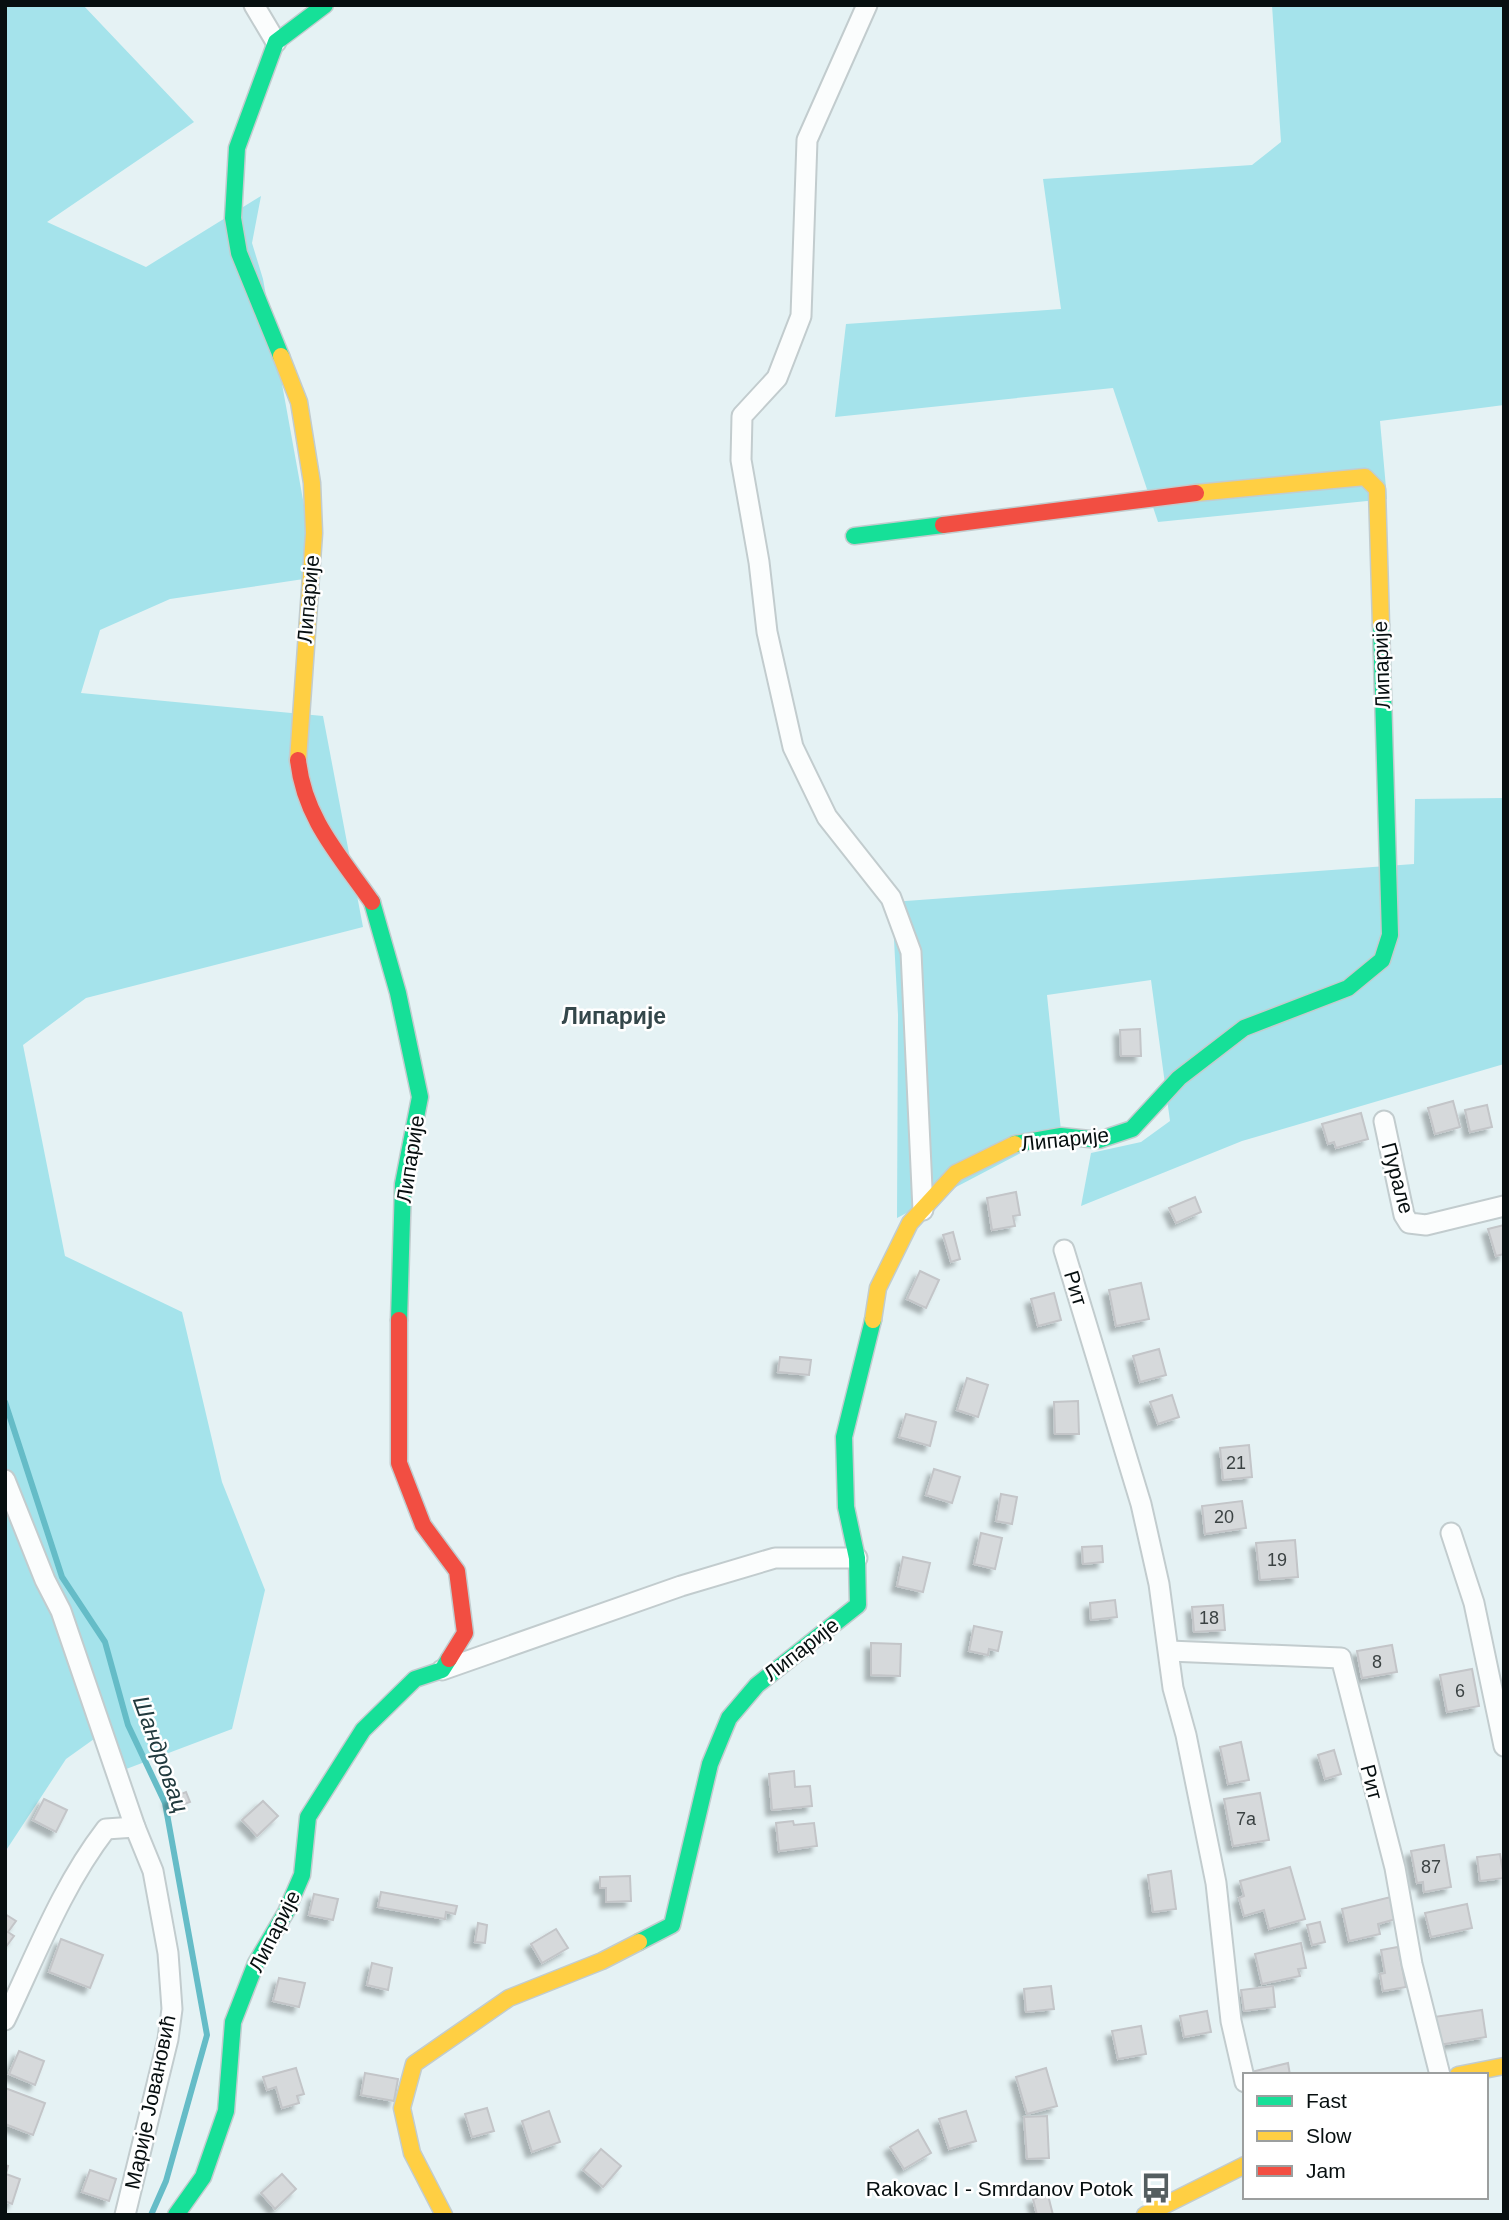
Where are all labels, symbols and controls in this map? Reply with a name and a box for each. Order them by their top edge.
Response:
street label: Липарије [293,554,323,644]
street label: Липарије [1368,620,1394,710]
district label: Липарије [562,1003,666,1029]
street label: Липарије [392,1114,428,1204]
street label: Липарије [1020,1123,1110,1155]
street label: Пурале [1377,1140,1419,1216]
street label: Рит [1060,1268,1092,1309]
house number: 21 [1226,1453,1246,1473]
house number: 20 [1214,1507,1234,1527]
house number: 19 [1267,1550,1287,1570]
house number: 18 [1199,1608,1219,1628]
street label: Липарије [759,1613,843,1685]
house number: 8 [1372,1652,1382,1672]
house number: 6 [1455,1681,1465,1701]
water label: Шандровац [128,1692,194,1816]
street label: Рит [1356,1762,1388,1802]
house number: 7a [1236,1809,1257,1829]
house number: 87 [1421,1857,1441,1877]
street label: Липарије [244,1886,304,1976]
street label: Марије Јовановић [120,2013,180,2191]
legend [1243,2073,1488,2199]
text: Fast [1306,2089,1347,2112]
text: Slow [1306,2124,1352,2147]
text: Jam [1306,2159,1346,2182]
bus stop icon: Rakovac I - Smrdanov Potok [1139,2171,1173,2205]
place label: Rakovac I - Smrdanov Potok [866,2177,1133,2200]

